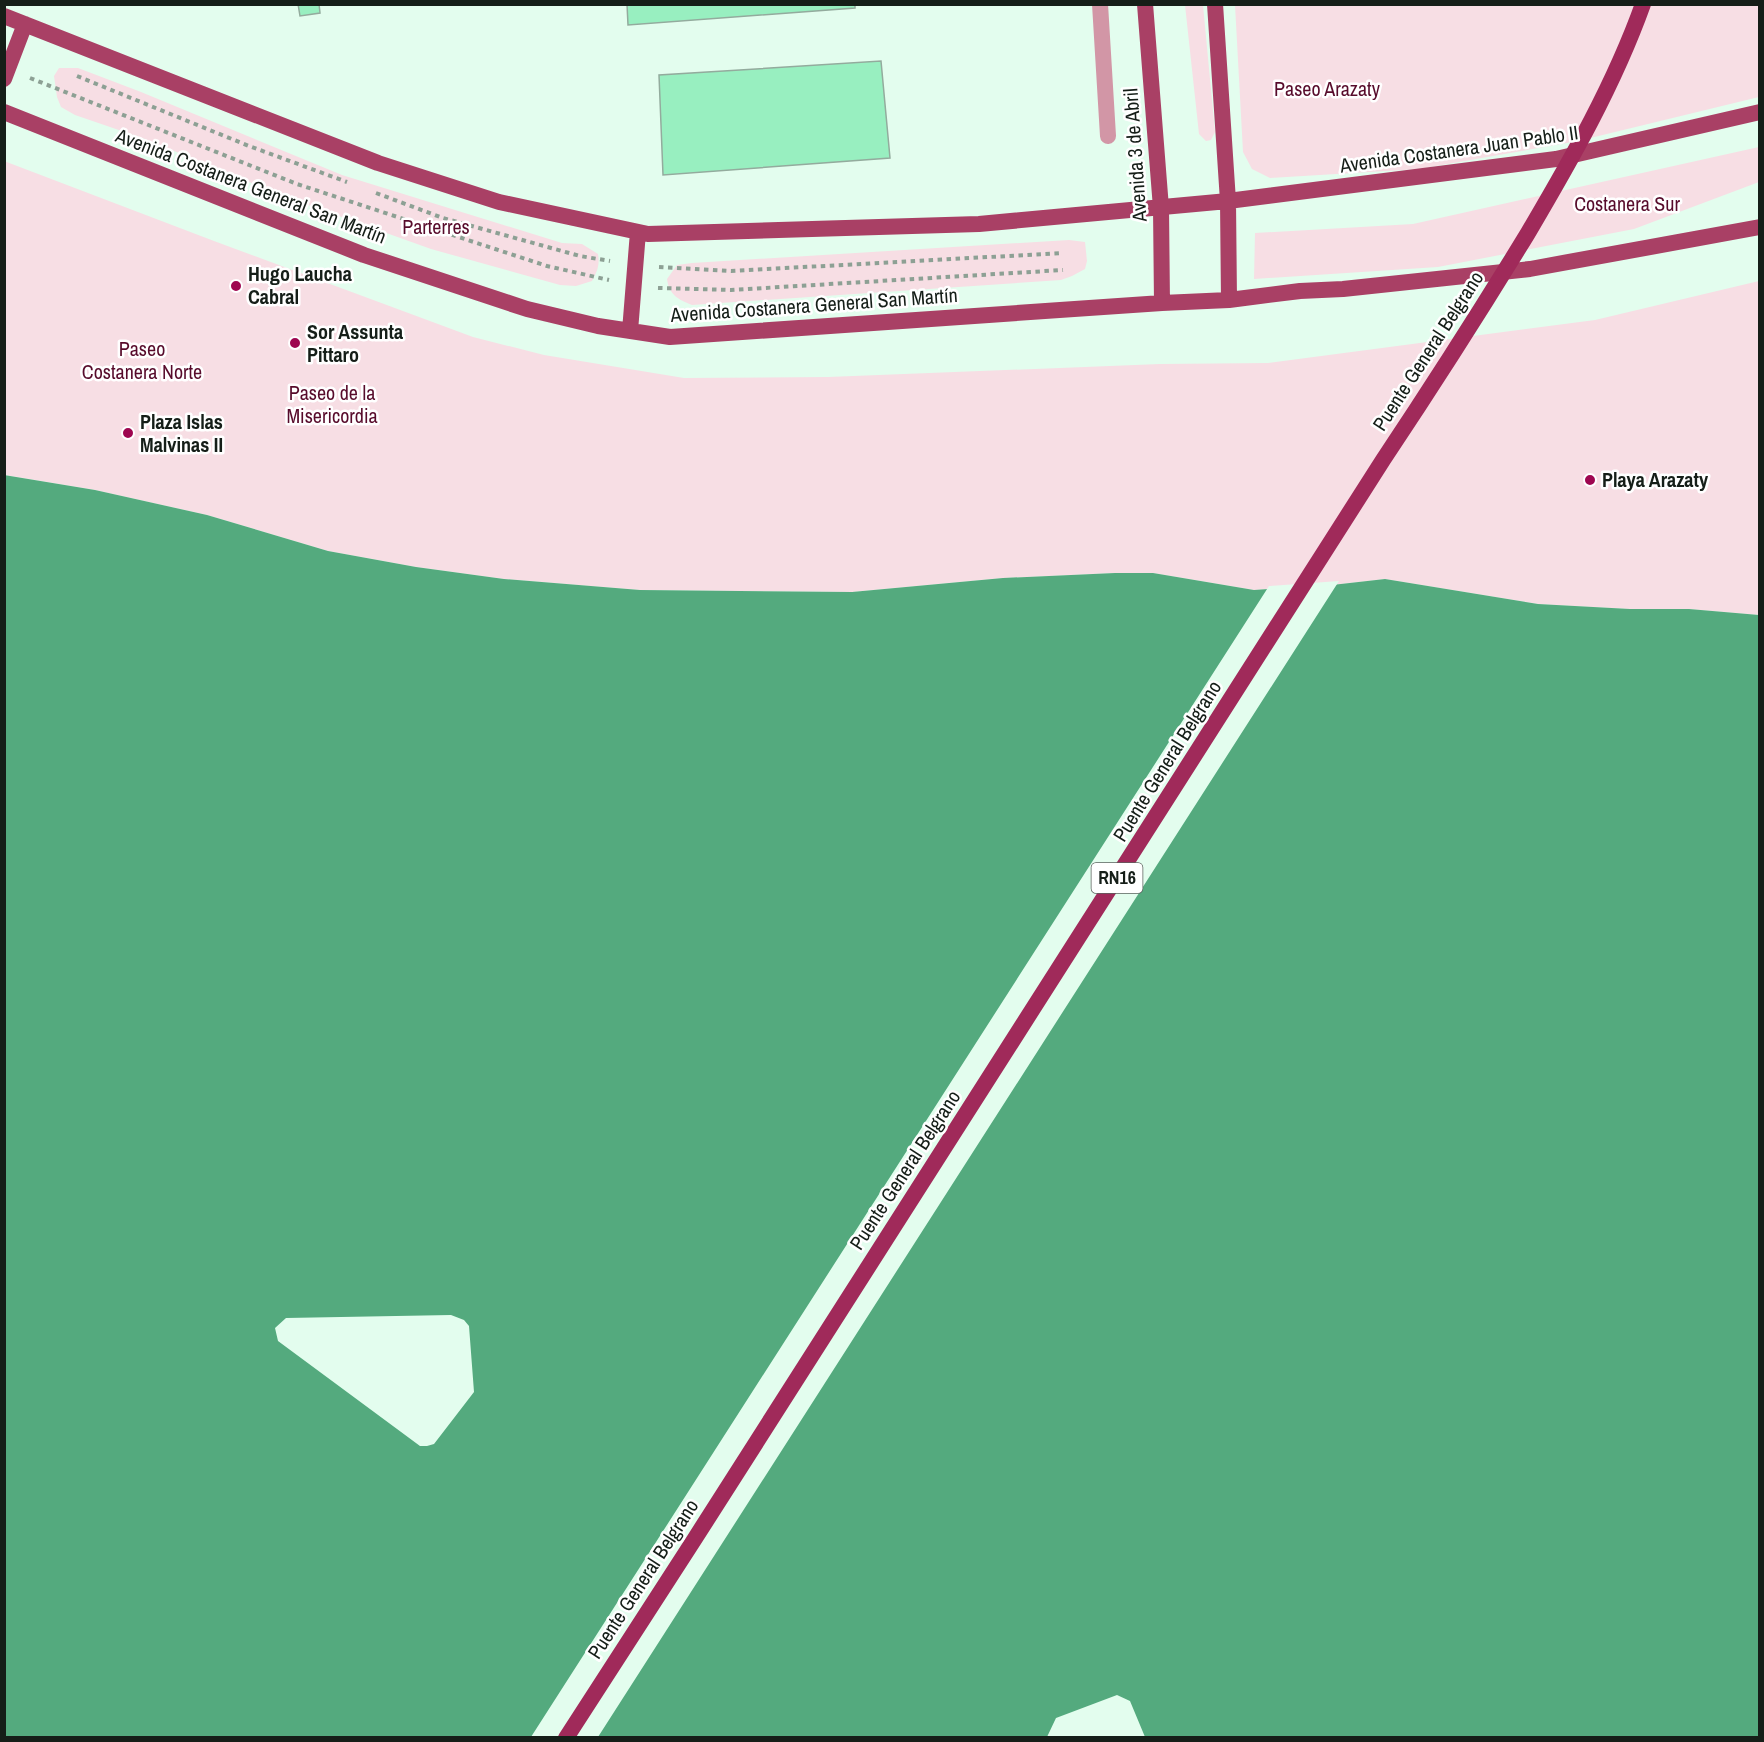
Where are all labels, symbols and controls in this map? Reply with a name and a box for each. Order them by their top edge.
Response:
park label: Paseo Arazaty [1274,75,1381,102]
street label: Avenida 3 de Abril [1116,87,1153,224]
street label: Avenida Costanera Juan Pablo II [1337,118,1580,179]
street label: Avenida Costanera General San Martín [111,121,390,250]
park label: Costanera Sur [1574,190,1680,217]
park label: Parterres [402,213,470,240]
place label: Hugo Laucha Cabral [248,260,352,310]
street label: Puente General Belgrano [1366,266,1489,436]
marker: Hugo Laucha Cabral [229,279,243,293]
street label: Avenida Costanera General San Martín [668,281,958,328]
place label: Sor Assunta Pittaro [307,318,403,368]
park label: Paseo Costanera Norte [82,335,202,385]
marker: Sor Assunta Pittaro [288,336,302,350]
park label: Paseo de la Misericordia [286,379,378,429]
place label: Plaza Islas Malvinas II [140,408,223,458]
marker: Plaza Islas Malvinas II [121,426,135,440]
place label: Playa Arazaty [1602,466,1709,493]
marker: Playa Arazaty [1583,473,1597,487]
street label: Puente General Belgrano [1106,675,1227,846]
road number: RN16 [1092,863,1142,893]
street label: Puente General Belgrano [843,1085,966,1255]
street label: Puente General Belgrano [581,1494,704,1664]

